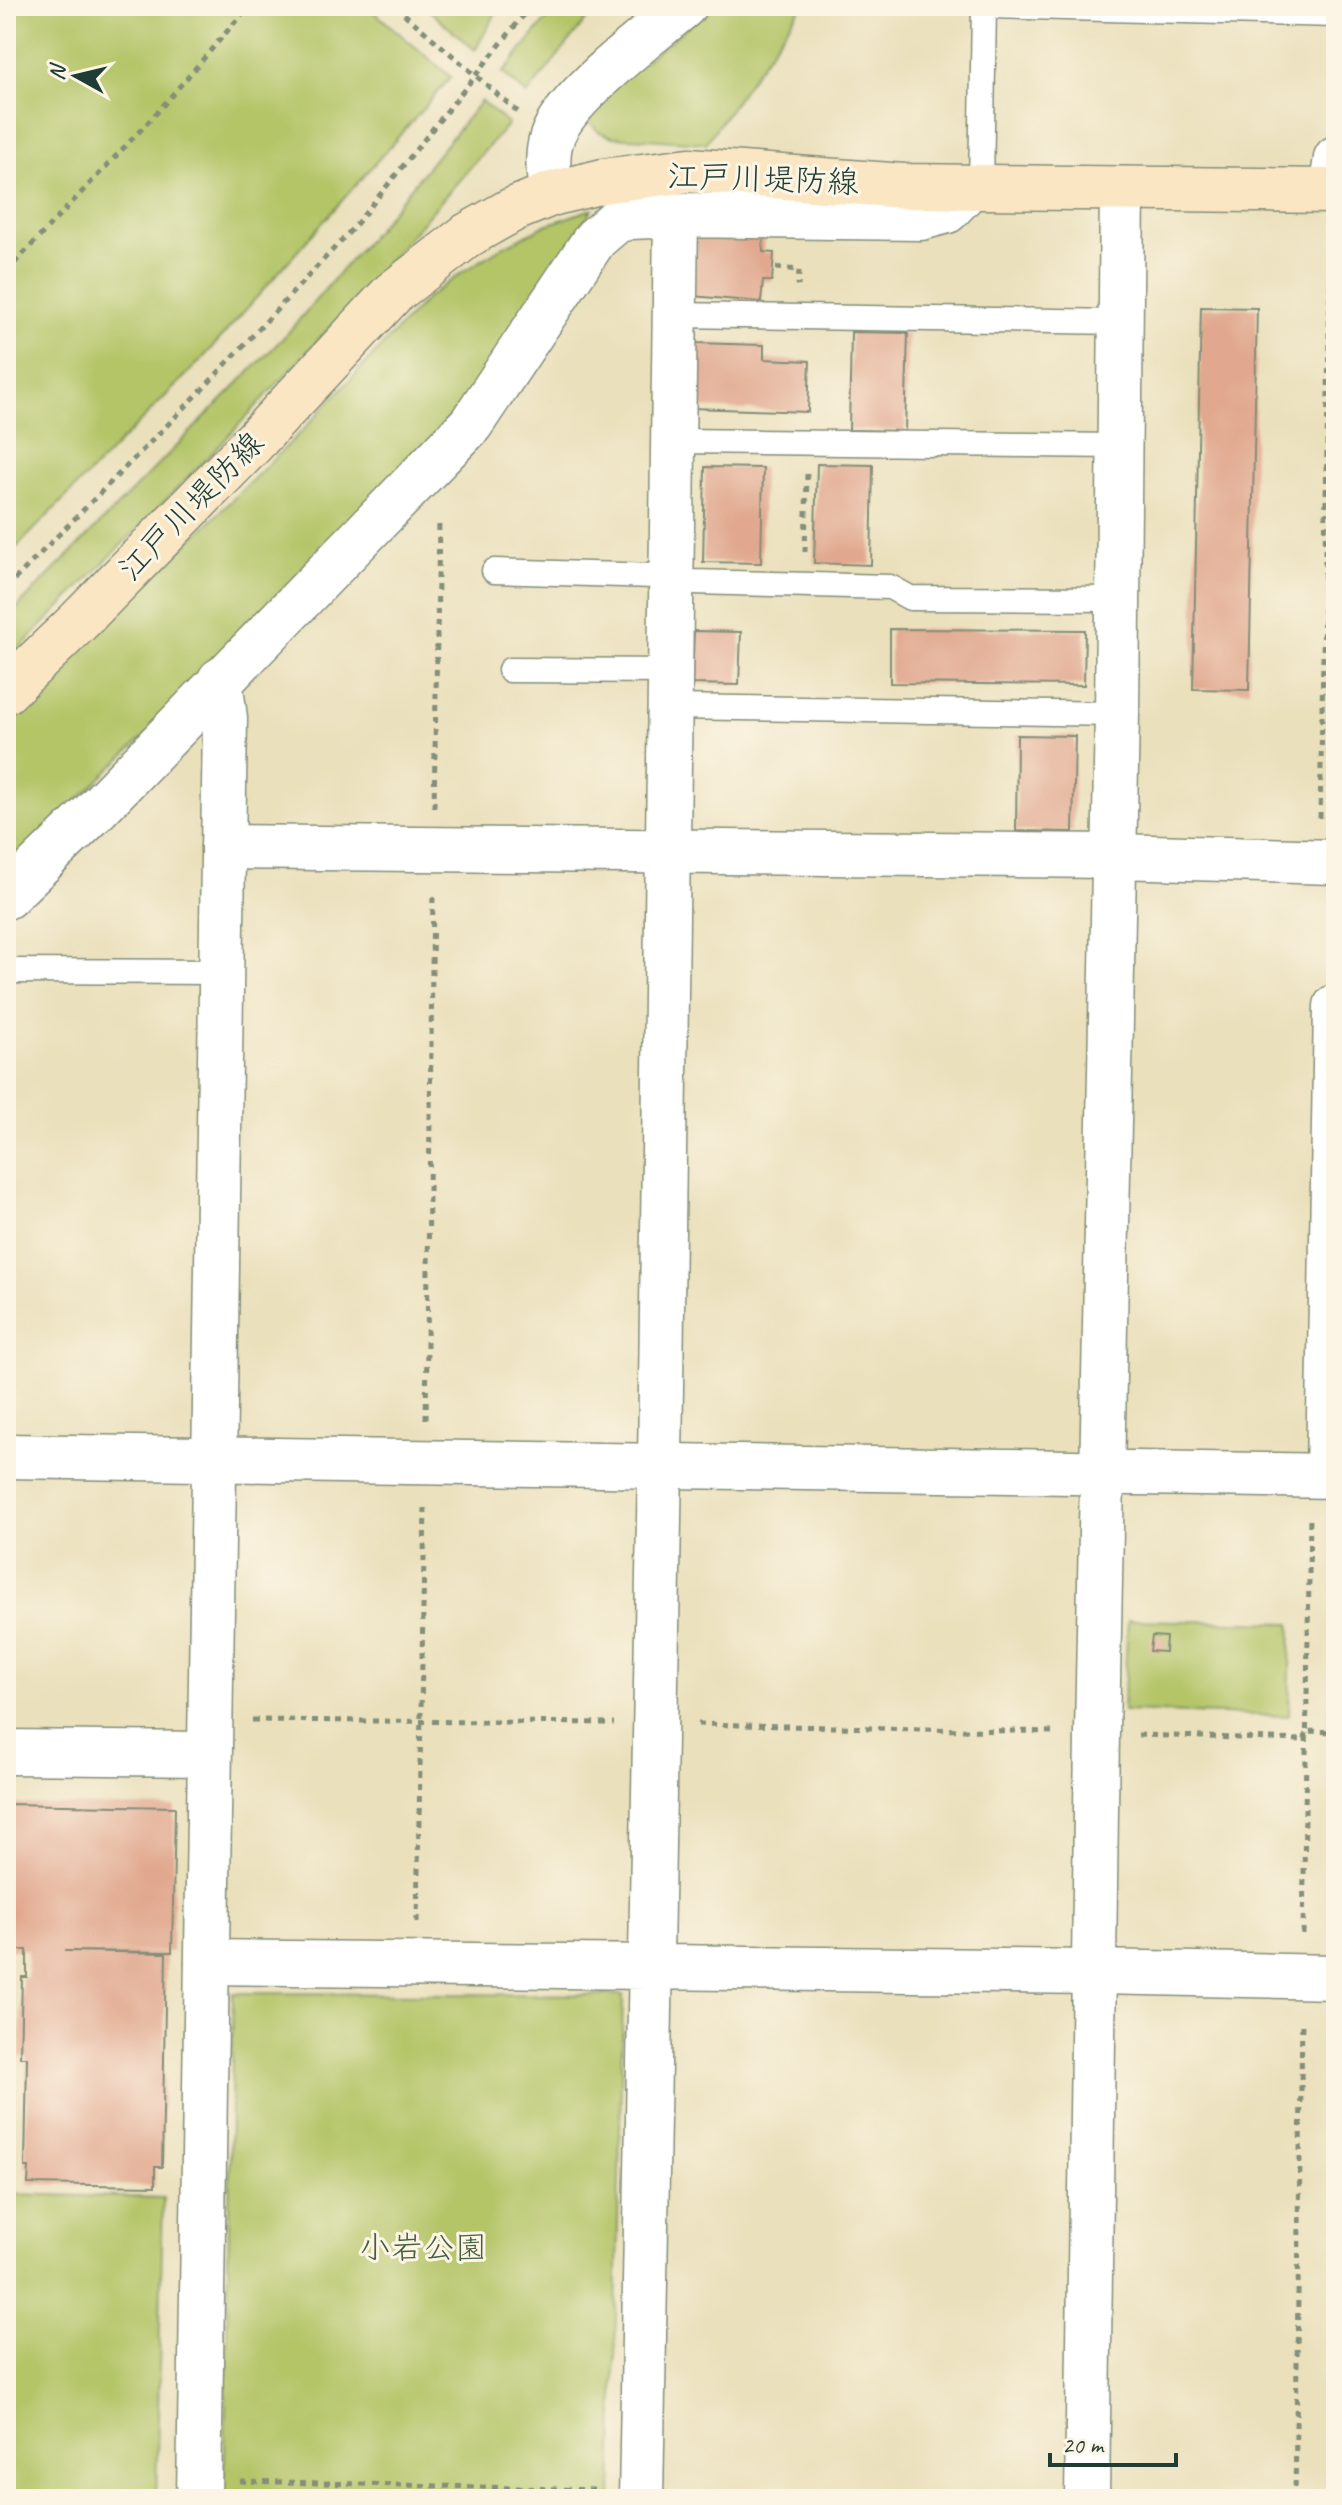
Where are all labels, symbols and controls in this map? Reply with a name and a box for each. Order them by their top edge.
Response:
north arrow [36,36,116,116]
text: N [42,61,72,82]
street label: 江戸川堤防線 [666,155,860,203]
street label: 江戸川堤防線 [110,423,272,589]
park label: 小岩公園 [359,2227,487,2268]
scale bar [1050,2417,1176,2467]
text: 20 m [1062,2430,1105,2460]

